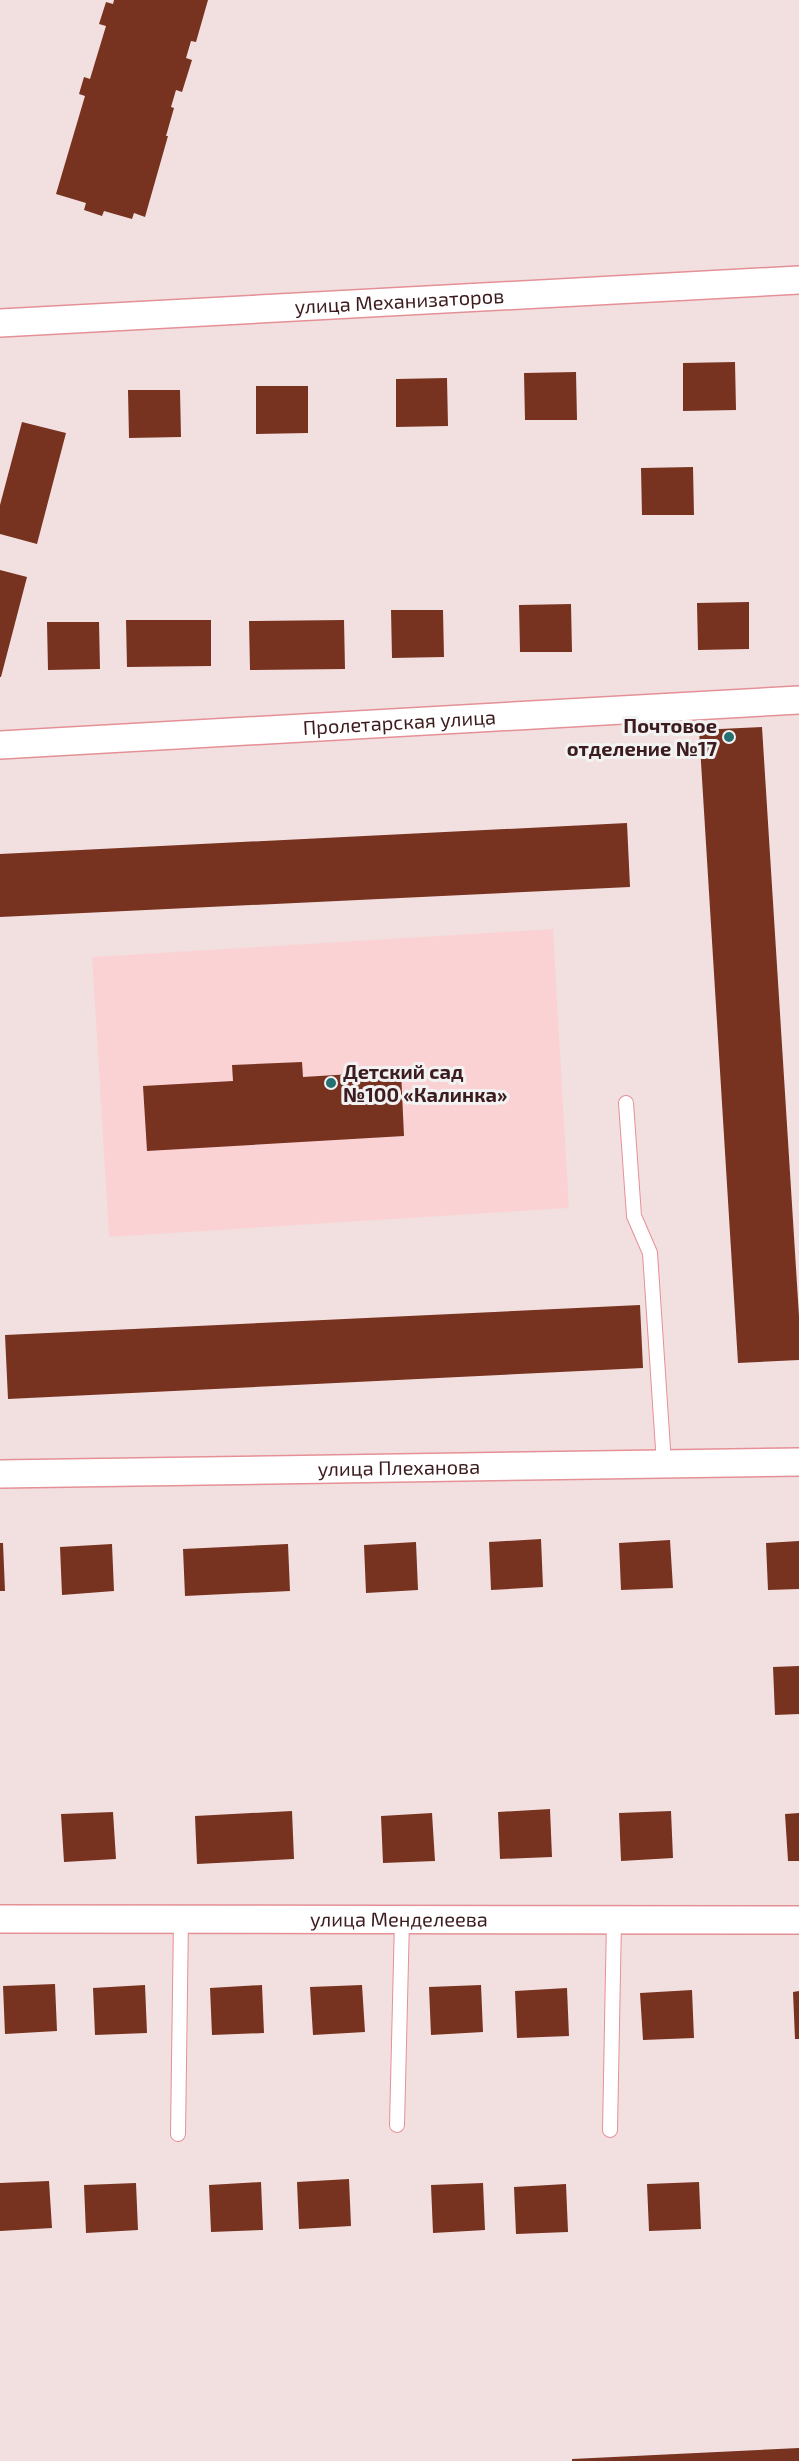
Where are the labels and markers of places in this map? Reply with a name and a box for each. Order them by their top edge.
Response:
place label: Почтовое отделение №17 [567,713,717,760]
marker: Почтовое отделение №17 [722,730,736,744]
place label: Детский сад №100 «Калинка» [343,1059,507,1106]
marker: Детский сад №100 «Калинка» [324,1076,338,1090]

